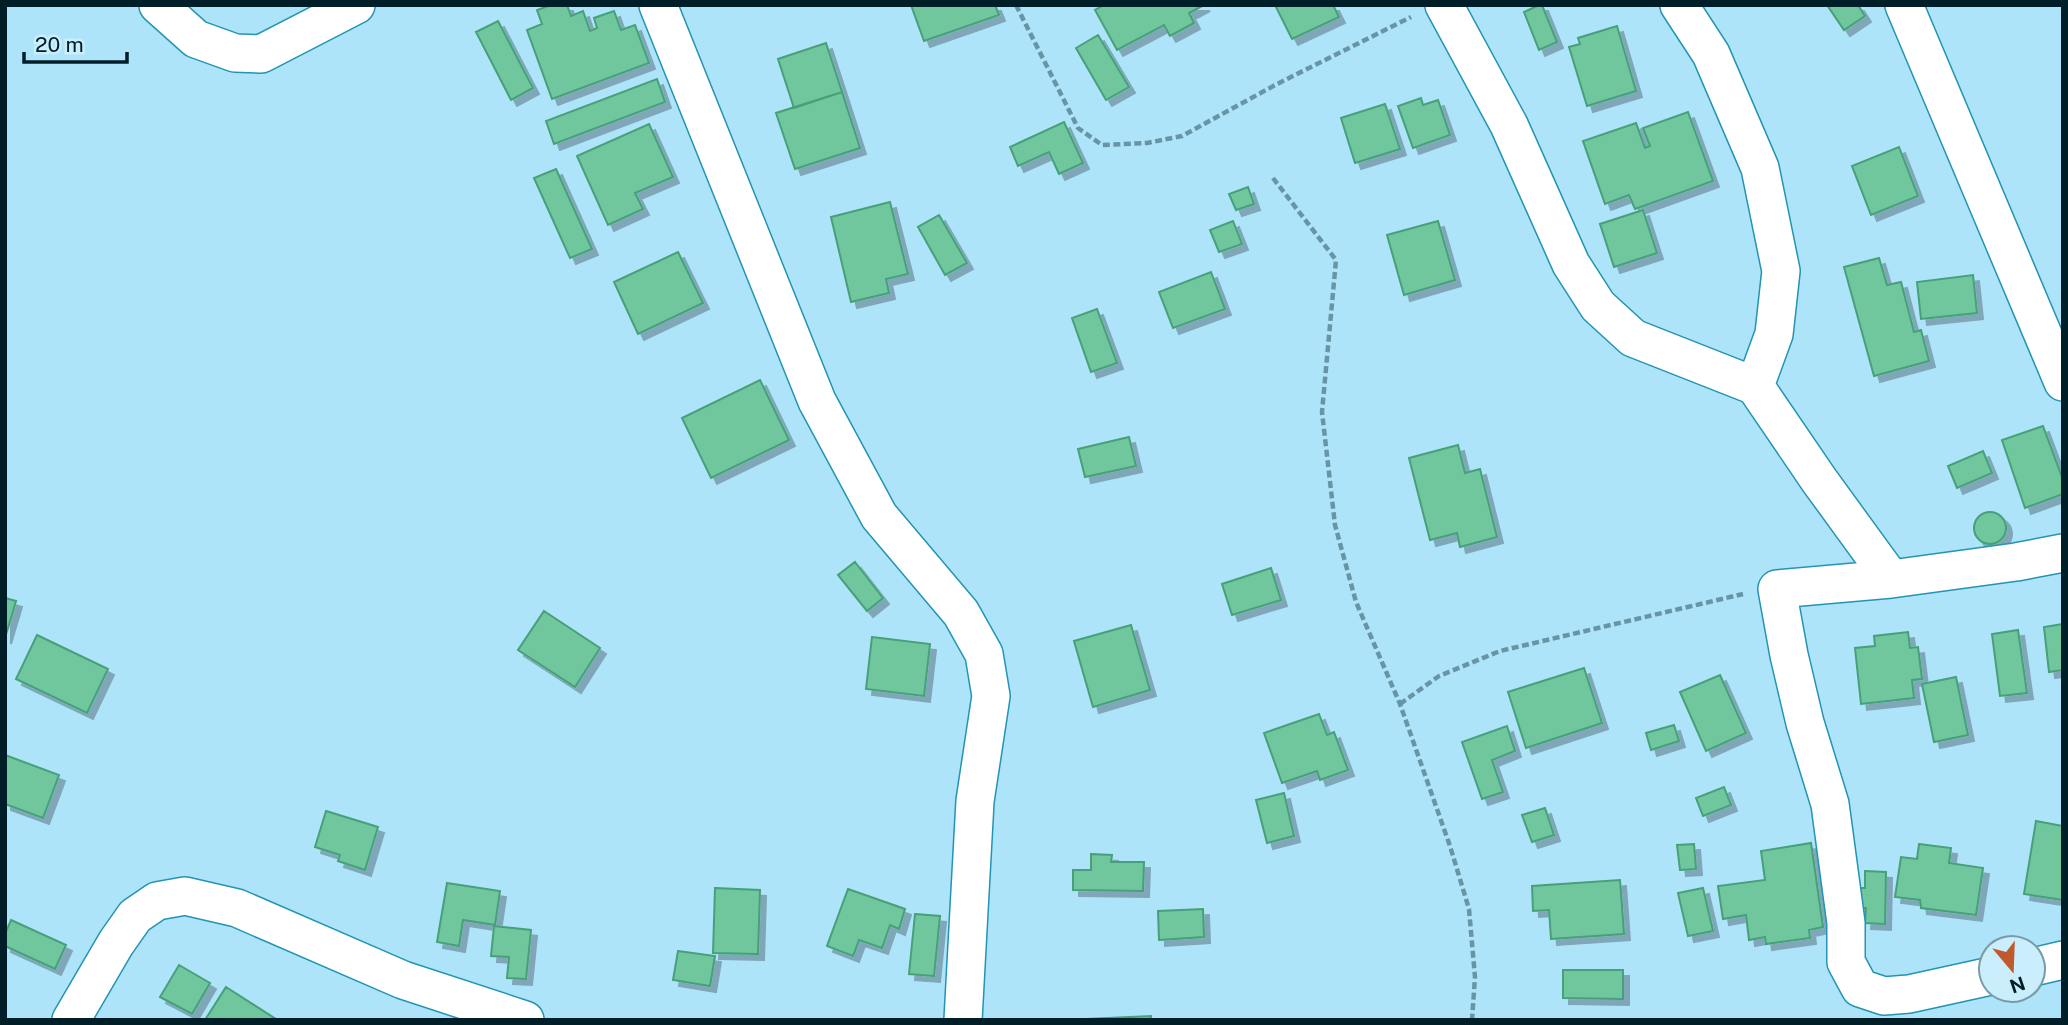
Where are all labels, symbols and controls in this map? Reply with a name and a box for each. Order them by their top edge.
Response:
scale bar [24,21,128,65]
text: 20 m [35,32,84,57]
north arrow [1977,934,2047,1004]
text: N [2007,972,2028,998]

